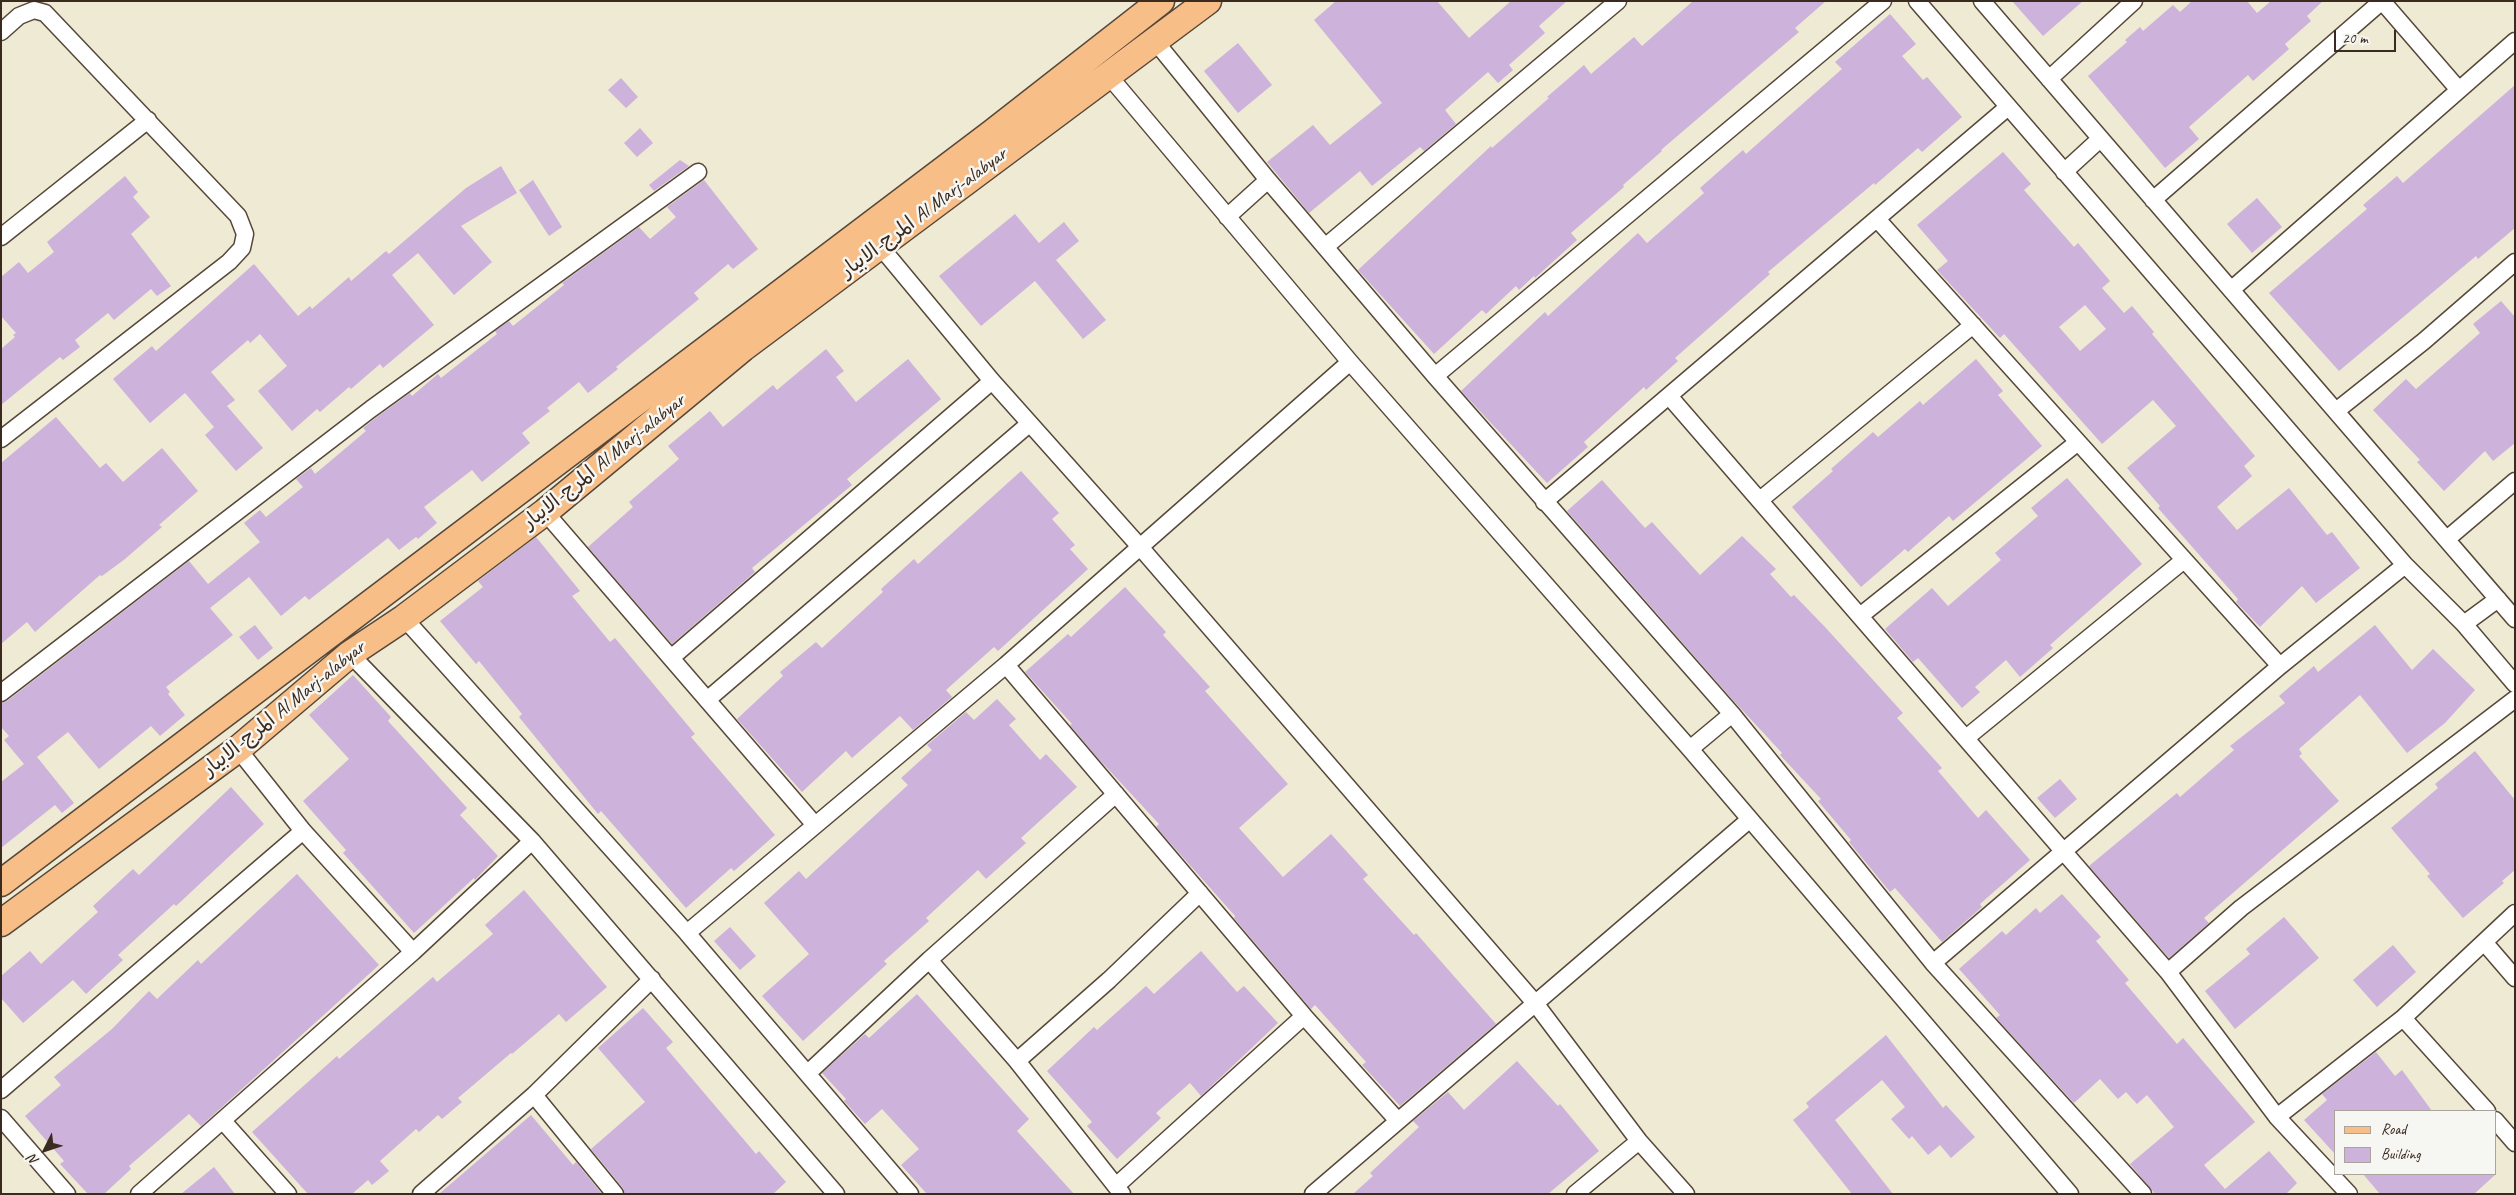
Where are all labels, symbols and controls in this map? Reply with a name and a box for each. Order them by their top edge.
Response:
scale bar [2336,20,2398,52]
text: 20 m [2342,29,2368,48]
street label: المرج-الابيار Al Marj-alabyar [836,143,1012,283]
street label: المرج-الابيار Al Marj-alabyar [518,389,690,535]
street label: المرج-الابيار Al Marj-alabyar [198,636,370,782]
legend [2334,1110,2496,1175]
text: Road [2381,1120,2406,1139]
north arrow [20,1125,70,1175]
text: Building [2381,1145,2420,1164]
text: N [24,1151,43,1169]

